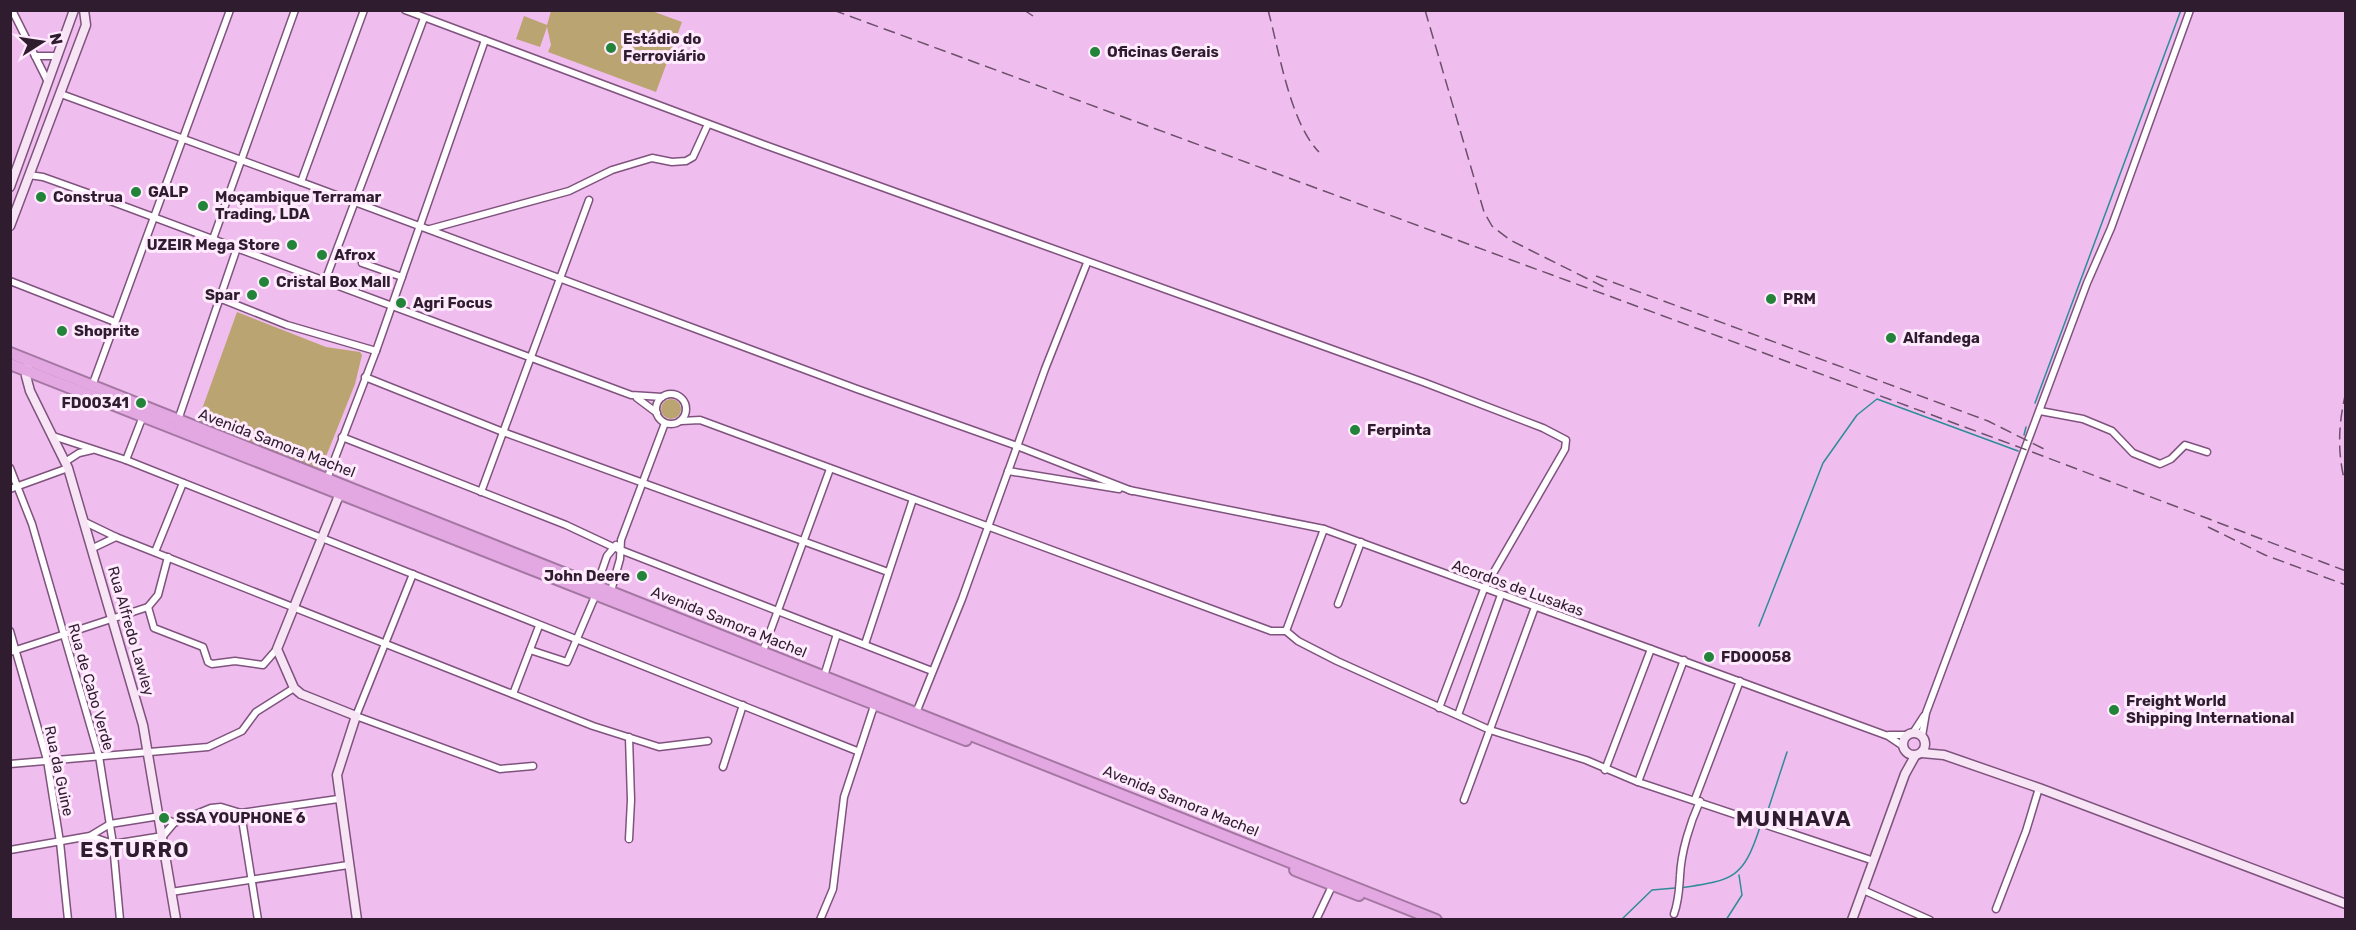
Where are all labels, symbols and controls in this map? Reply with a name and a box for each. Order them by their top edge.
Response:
north arrow [12,12,72,72]
place label: Estádio do Ferroviário [623,30,706,65]
text: N [46,31,67,47]
marker: Estádio do Ferroviário [604,41,618,55]
place label: Oficinas Gerais [1107,43,1219,61]
marker: Oficinas Gerais [1088,45,1102,59]
place label: GALP [148,183,188,201]
marker: GALP [129,185,143,199]
place label: Construa [53,188,123,206]
place label: Moçambique Terramar Trading, LDA [215,188,382,223]
marker: Construa [34,190,48,204]
marker: Moçambique Terramar Trading, LDA [196,199,210,213]
place label: UZEIR Mega Store [147,236,280,254]
marker: UZEIR Mega Store [285,238,299,252]
place label: Afrox [334,246,376,264]
marker: Afrox [315,248,329,262]
place label: Cristal Box Mall [276,273,391,291]
marker: Cristal Box Mall [257,275,271,289]
place label: Spar [205,286,240,304]
marker: Spar [245,288,259,302]
place label: PRM [1783,290,1816,308]
marker: PRM [1764,292,1778,306]
place label: Agri Focus [413,294,493,312]
marker: Agri Focus [394,296,408,310]
place label: Shoprite [74,322,139,340]
marker: Shoprite [55,324,69,338]
place label: Alfandega [1903,329,1980,347]
marker: Alfandega [1884,331,1898,345]
place label: FD00341 [61,394,129,412]
marker: FD00341 [134,396,148,410]
street label: Avenida Samora Machel [196,405,358,481]
place label: Ferpinta [1367,421,1431,439]
marker: Ferpinta [1348,423,1362,437]
street label: Acordos de Lusakas [1450,556,1587,620]
street label: Rua Alfredo Lawley [104,564,158,698]
place label: John Deere [544,567,630,585]
marker: John Deere [635,569,649,583]
street label: Avenida Samora Machel [649,582,809,662]
street label: Rua de Cabo Verde [64,621,118,753]
place label: FD00058 [1721,648,1791,666]
marker: FD00058 [1702,650,1716,664]
place label: Freight World Shipping International [2126,692,2294,727]
marker: Freight World Shipping International [2107,703,2121,717]
street label: Rua da Guine [41,724,77,818]
street label: Avenida Samora Machel [1101,761,1261,841]
district label: MUNHAVA [1736,806,1852,831]
place label: SSA YOUPHONE 6 [176,809,306,827]
marker: SSA YOUPHONE 6 [157,811,171,825]
district label: ESTURRO [80,837,190,862]

